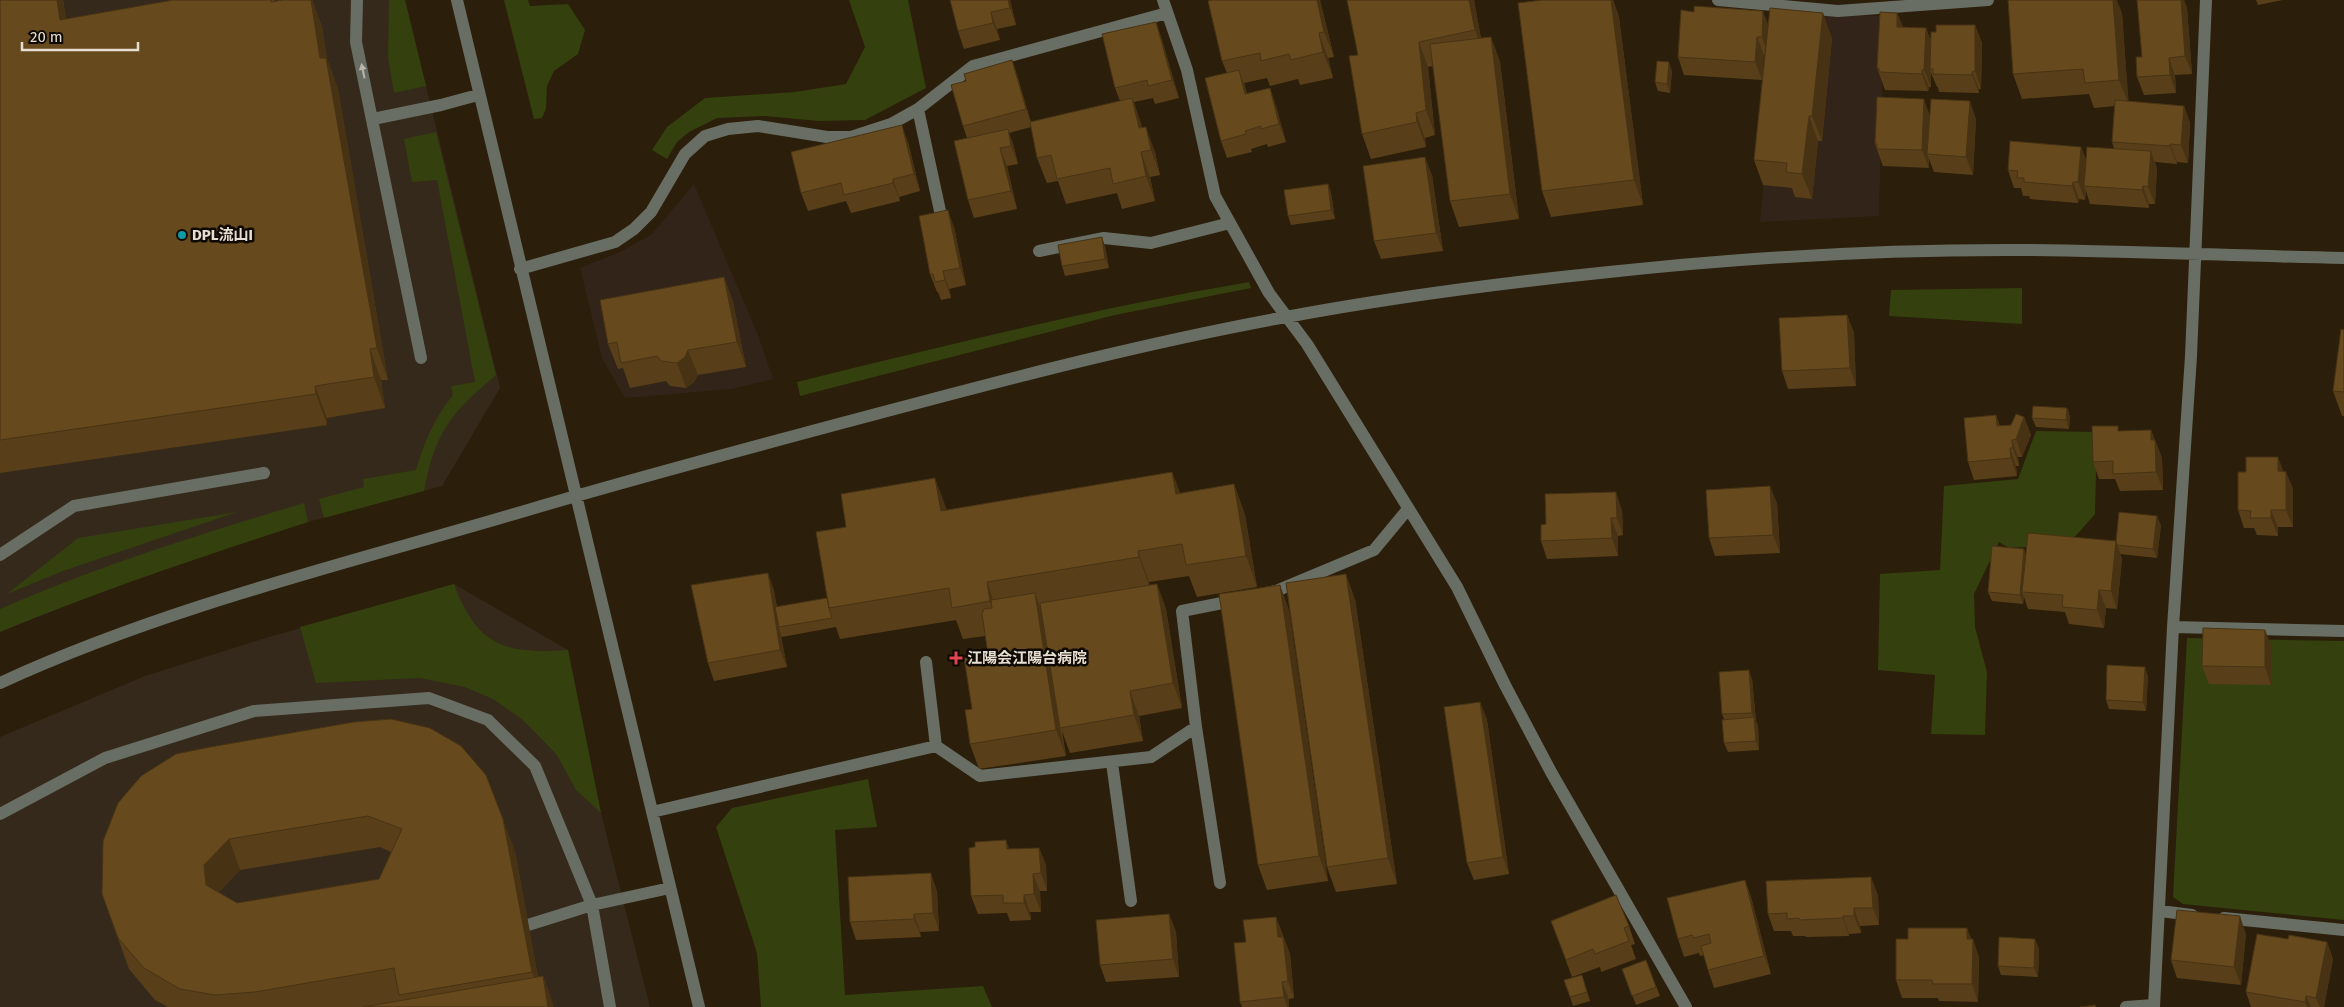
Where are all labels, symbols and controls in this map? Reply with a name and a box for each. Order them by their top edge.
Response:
scale bar [22,20,139,52]
text: 20 m [30,28,63,46]
one-way arrow [358,63,366,79]
place label: DPL流山I [192,226,253,244]
marker: DPL流山I [176,229,188,241]
place label: 江陽会江陽台病院 [967,649,1087,667]
marker: 江陽会江陽台病院 [949,651,963,665]

